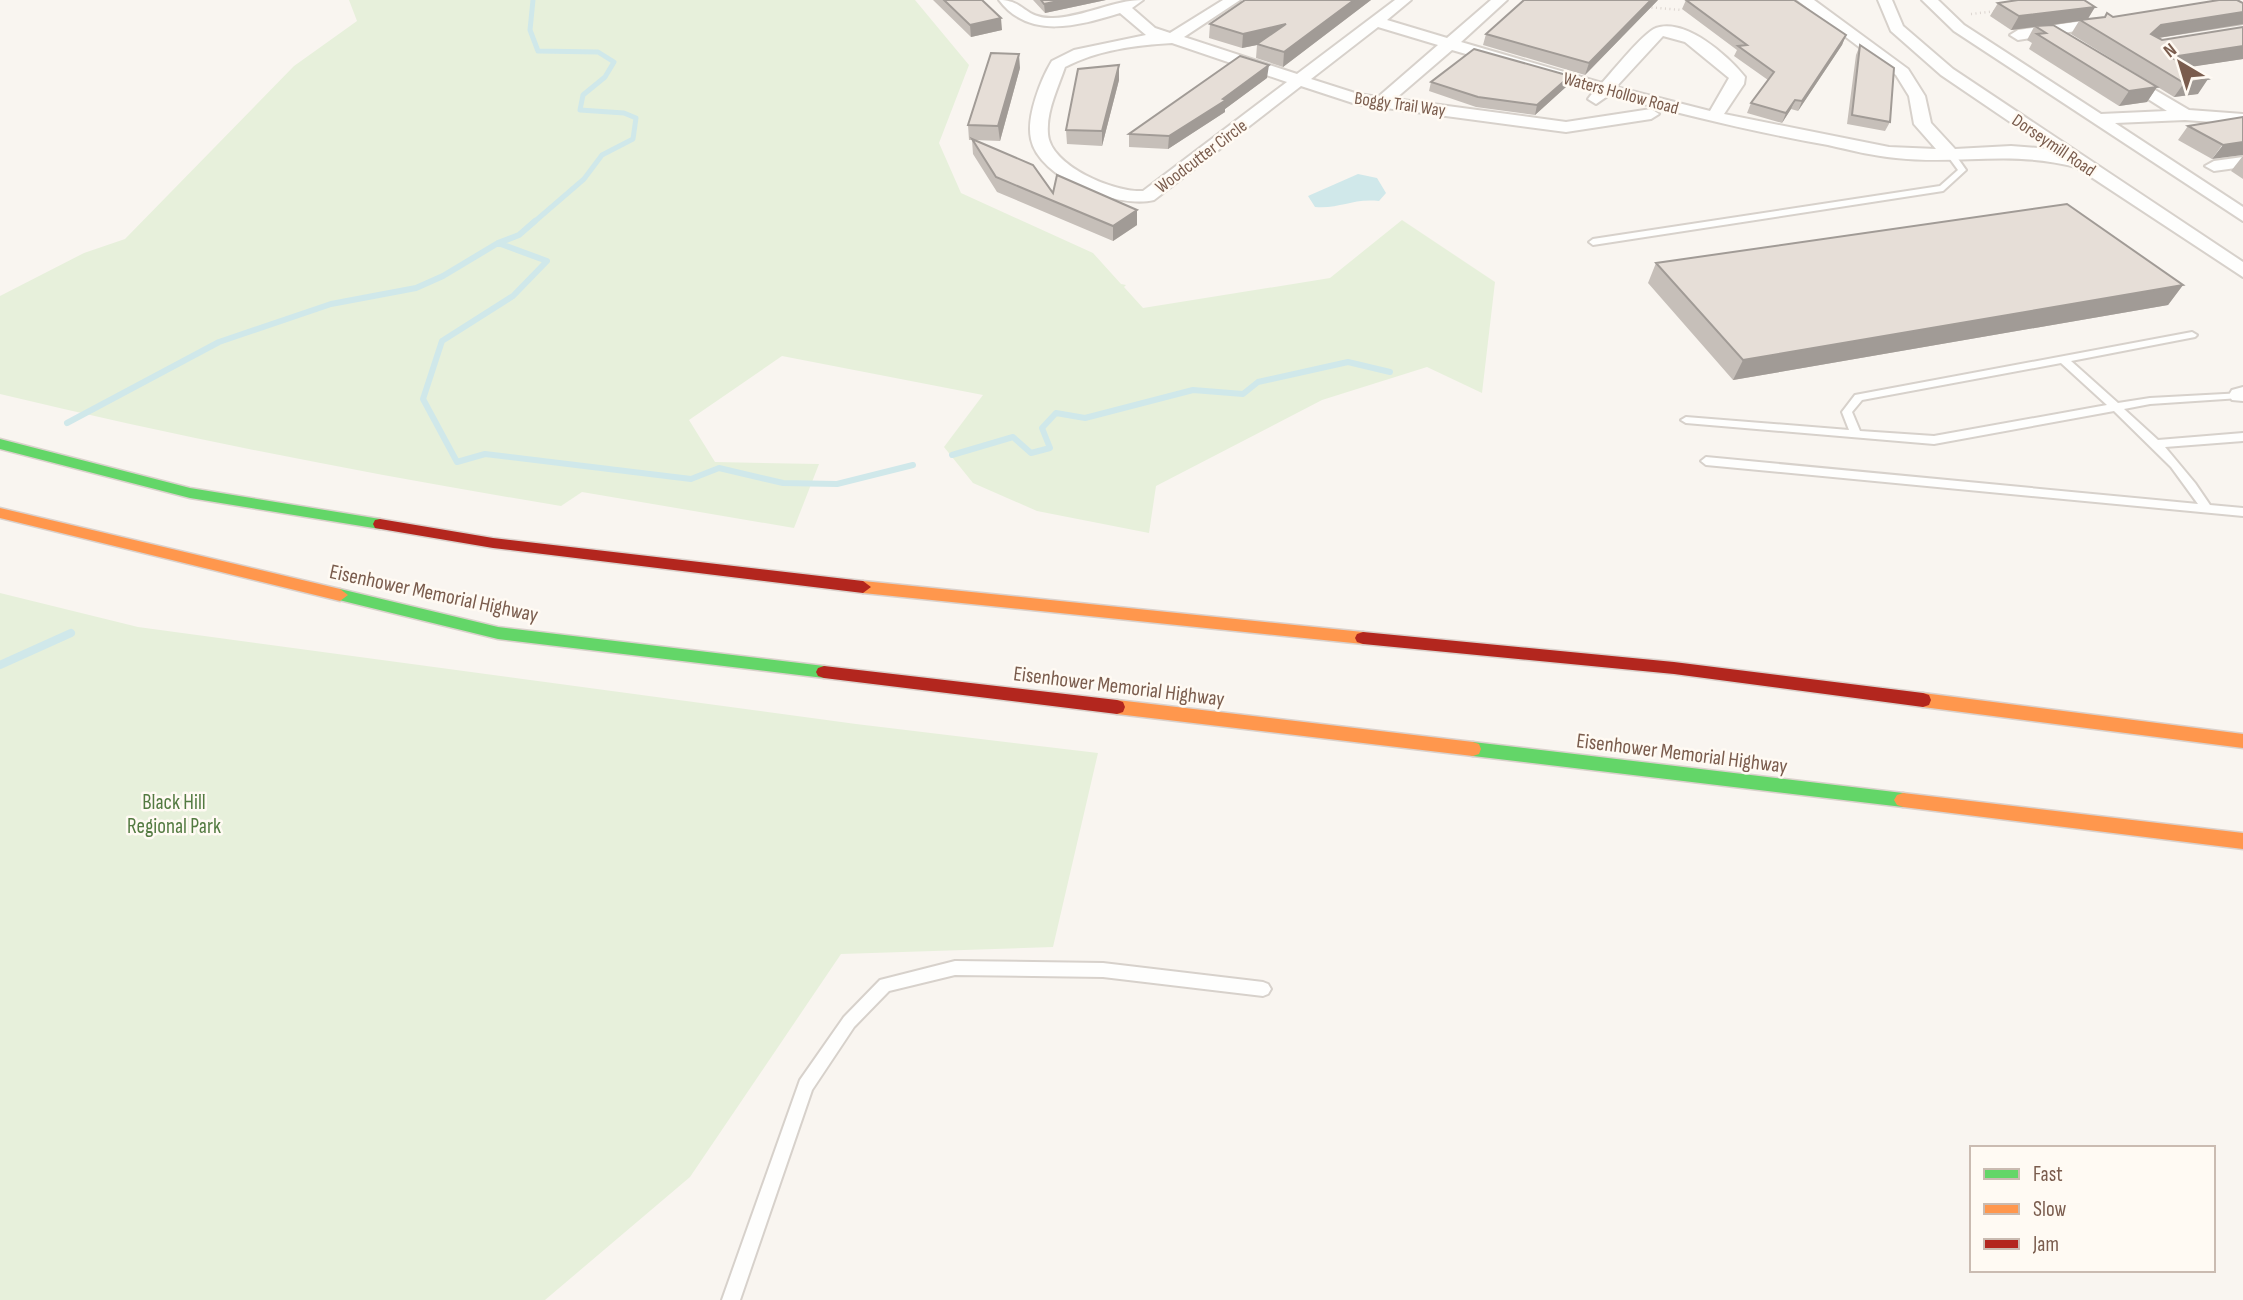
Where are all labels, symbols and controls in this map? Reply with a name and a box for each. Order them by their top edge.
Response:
north arrow [2145,28,2215,98]
text: N [2159,39,2182,63]
street label: Waters Hollow Road [1561,68,1681,119]
street label: Boggy Trail Way [1353,88,1447,121]
street label: Dorseymill Road [2008,110,2099,181]
street label: Woodcutter Circle [1151,115,1251,198]
street label: Eisenhower Memorial Highway [327,559,540,628]
street label: Eisenhower Memorial Highway [1012,661,1226,712]
street label: Eisenhower Memorial Highway [1575,728,1789,779]
park label: Black Hill Regional Park [127,790,221,839]
legend [1970,1146,2215,1272]
text: Fast [2033,1162,2063,1187]
text: Slow [2033,1197,2067,1222]
text: Jam [2032,1232,2059,1257]

